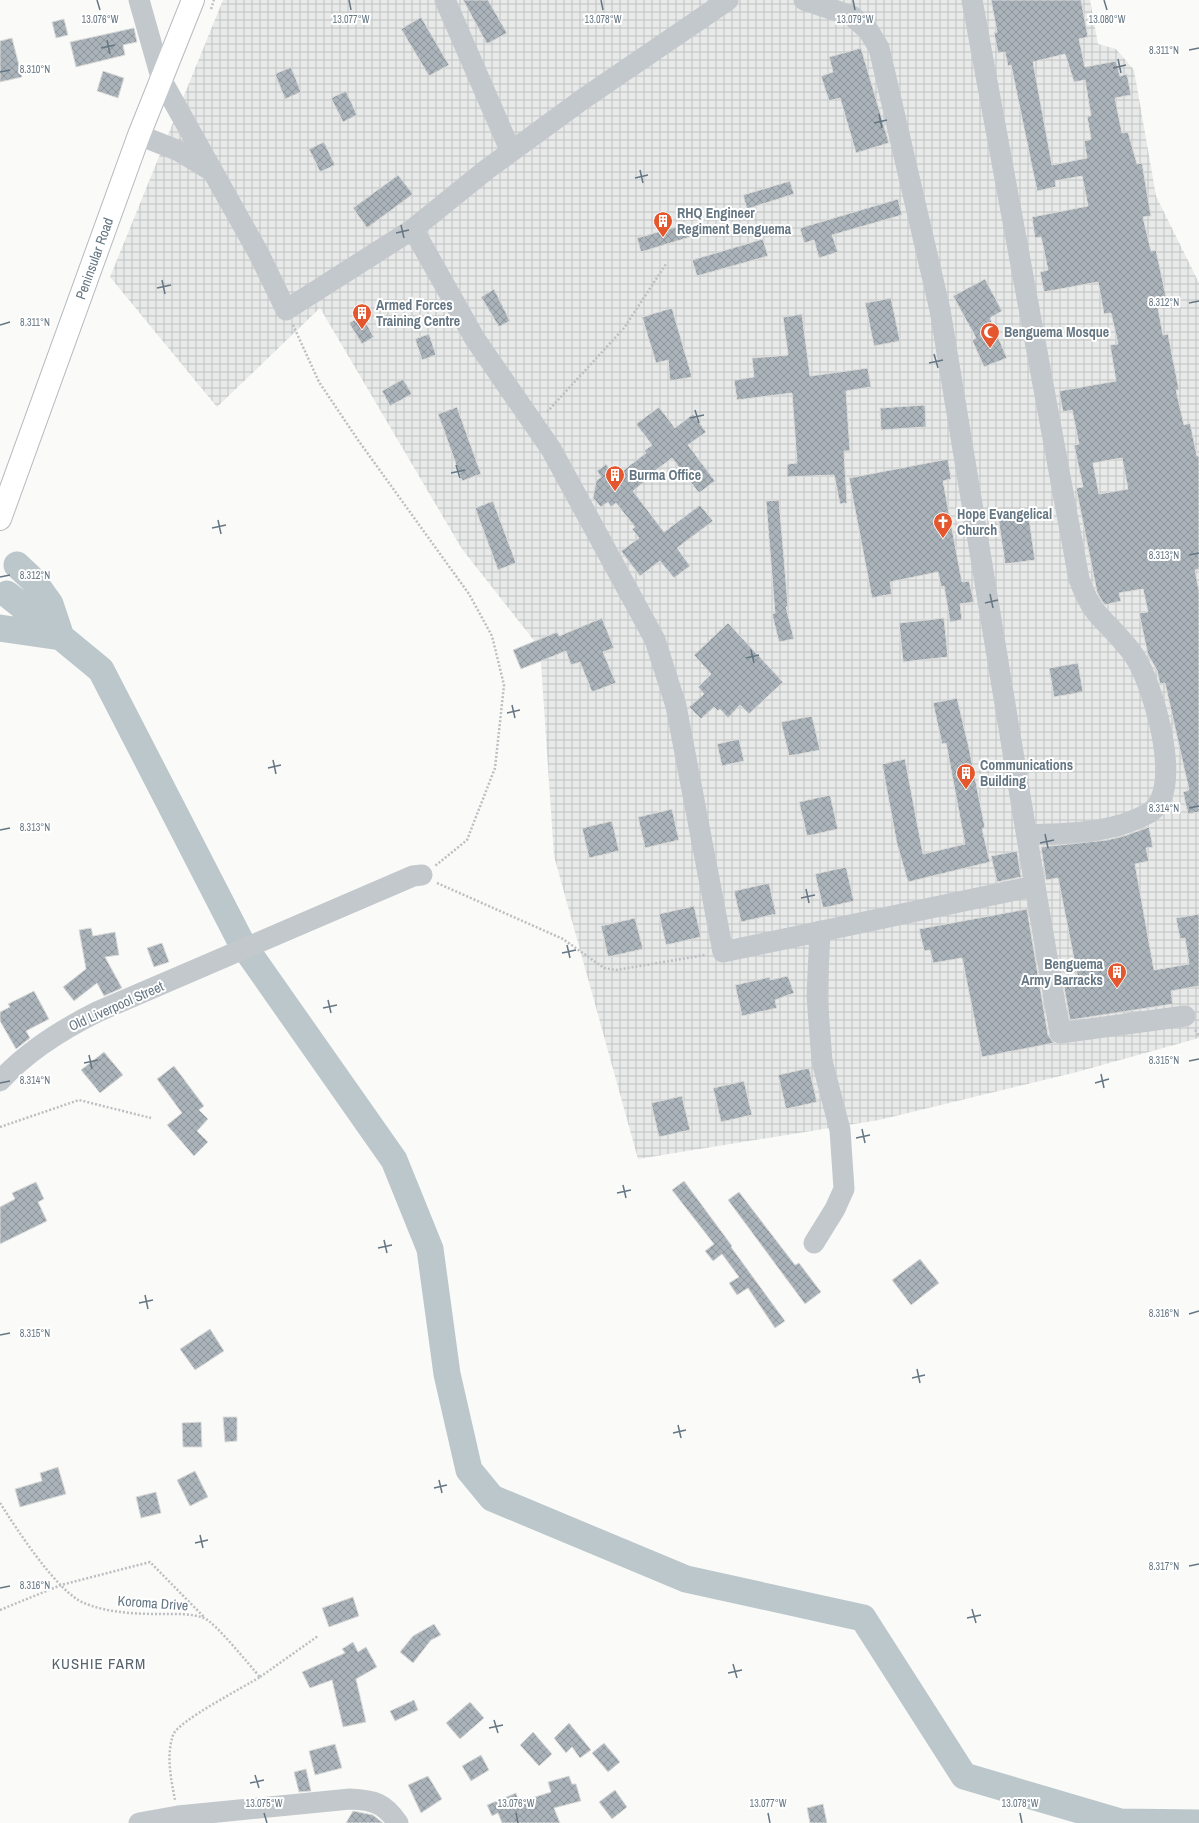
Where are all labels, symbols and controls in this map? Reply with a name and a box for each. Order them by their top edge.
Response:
text: 13.076°W [82,13,119,26]
text: 13.077°W [333,13,370,26]
text: 13.078°W [585,13,622,26]
text: 13.079°W [837,13,874,26]
text: 13.080°W [1089,13,1126,26]
text: 8.311°N [1149,44,1179,57]
text: 8.310°N [20,63,50,76]
place label: RHQ Engineer Regiment Benguema [677,204,792,238]
building icon: RHQ Engineer Regiment Benguema [652,210,674,238]
street label: Peninsular Road [71,215,117,302]
place label: Armed Forces Training Centre [376,296,460,330]
text: 8.312°N [1149,296,1179,309]
building icon: Armed Forces Training Centre [351,302,373,330]
text: 8.311°N [20,316,50,329]
mosque icon: Benguema Mosque [979,321,1001,349]
place label: Benguema Mosque [1004,323,1109,341]
building icon: Burma Office [604,464,626,492]
place label: Burma Office [629,466,701,484]
place label: Hope Evangelical Church [957,505,1052,539]
church icon: Hope Evangelical Church [932,511,954,539]
text: 8.313°N [1149,549,1179,562]
text: 8.312°N [20,569,50,582]
place label: Communications Building [980,756,1073,790]
building icon: Communications Building [955,762,977,790]
text: 8.314°N [1149,802,1179,815]
text: 8.313°N [20,821,50,834]
place label: Benguema Army Barracks [1021,955,1104,989]
building icon: Benguema Army Barracks [1106,961,1128,989]
street label: Old Liverpool Street [66,977,166,1035]
text: 8.315°N [1149,1054,1179,1067]
text: 8.314°N [20,1074,50,1087]
text: 8.316°N [1149,1307,1179,1320]
text: 8.315°N [20,1327,50,1340]
text: 8.317°N [1149,1560,1179,1573]
text: 8.316°N [20,1579,50,1592]
street label: Koroma Drive [117,1592,189,1614]
district label: KUSHIE FARM [52,1653,146,1674]
text: 13.075°W [246,1797,283,1810]
text: 13.076°W [498,1797,535,1810]
text: 13.077°W [750,1797,787,1810]
text: 13.078°W [1002,1797,1039,1810]

